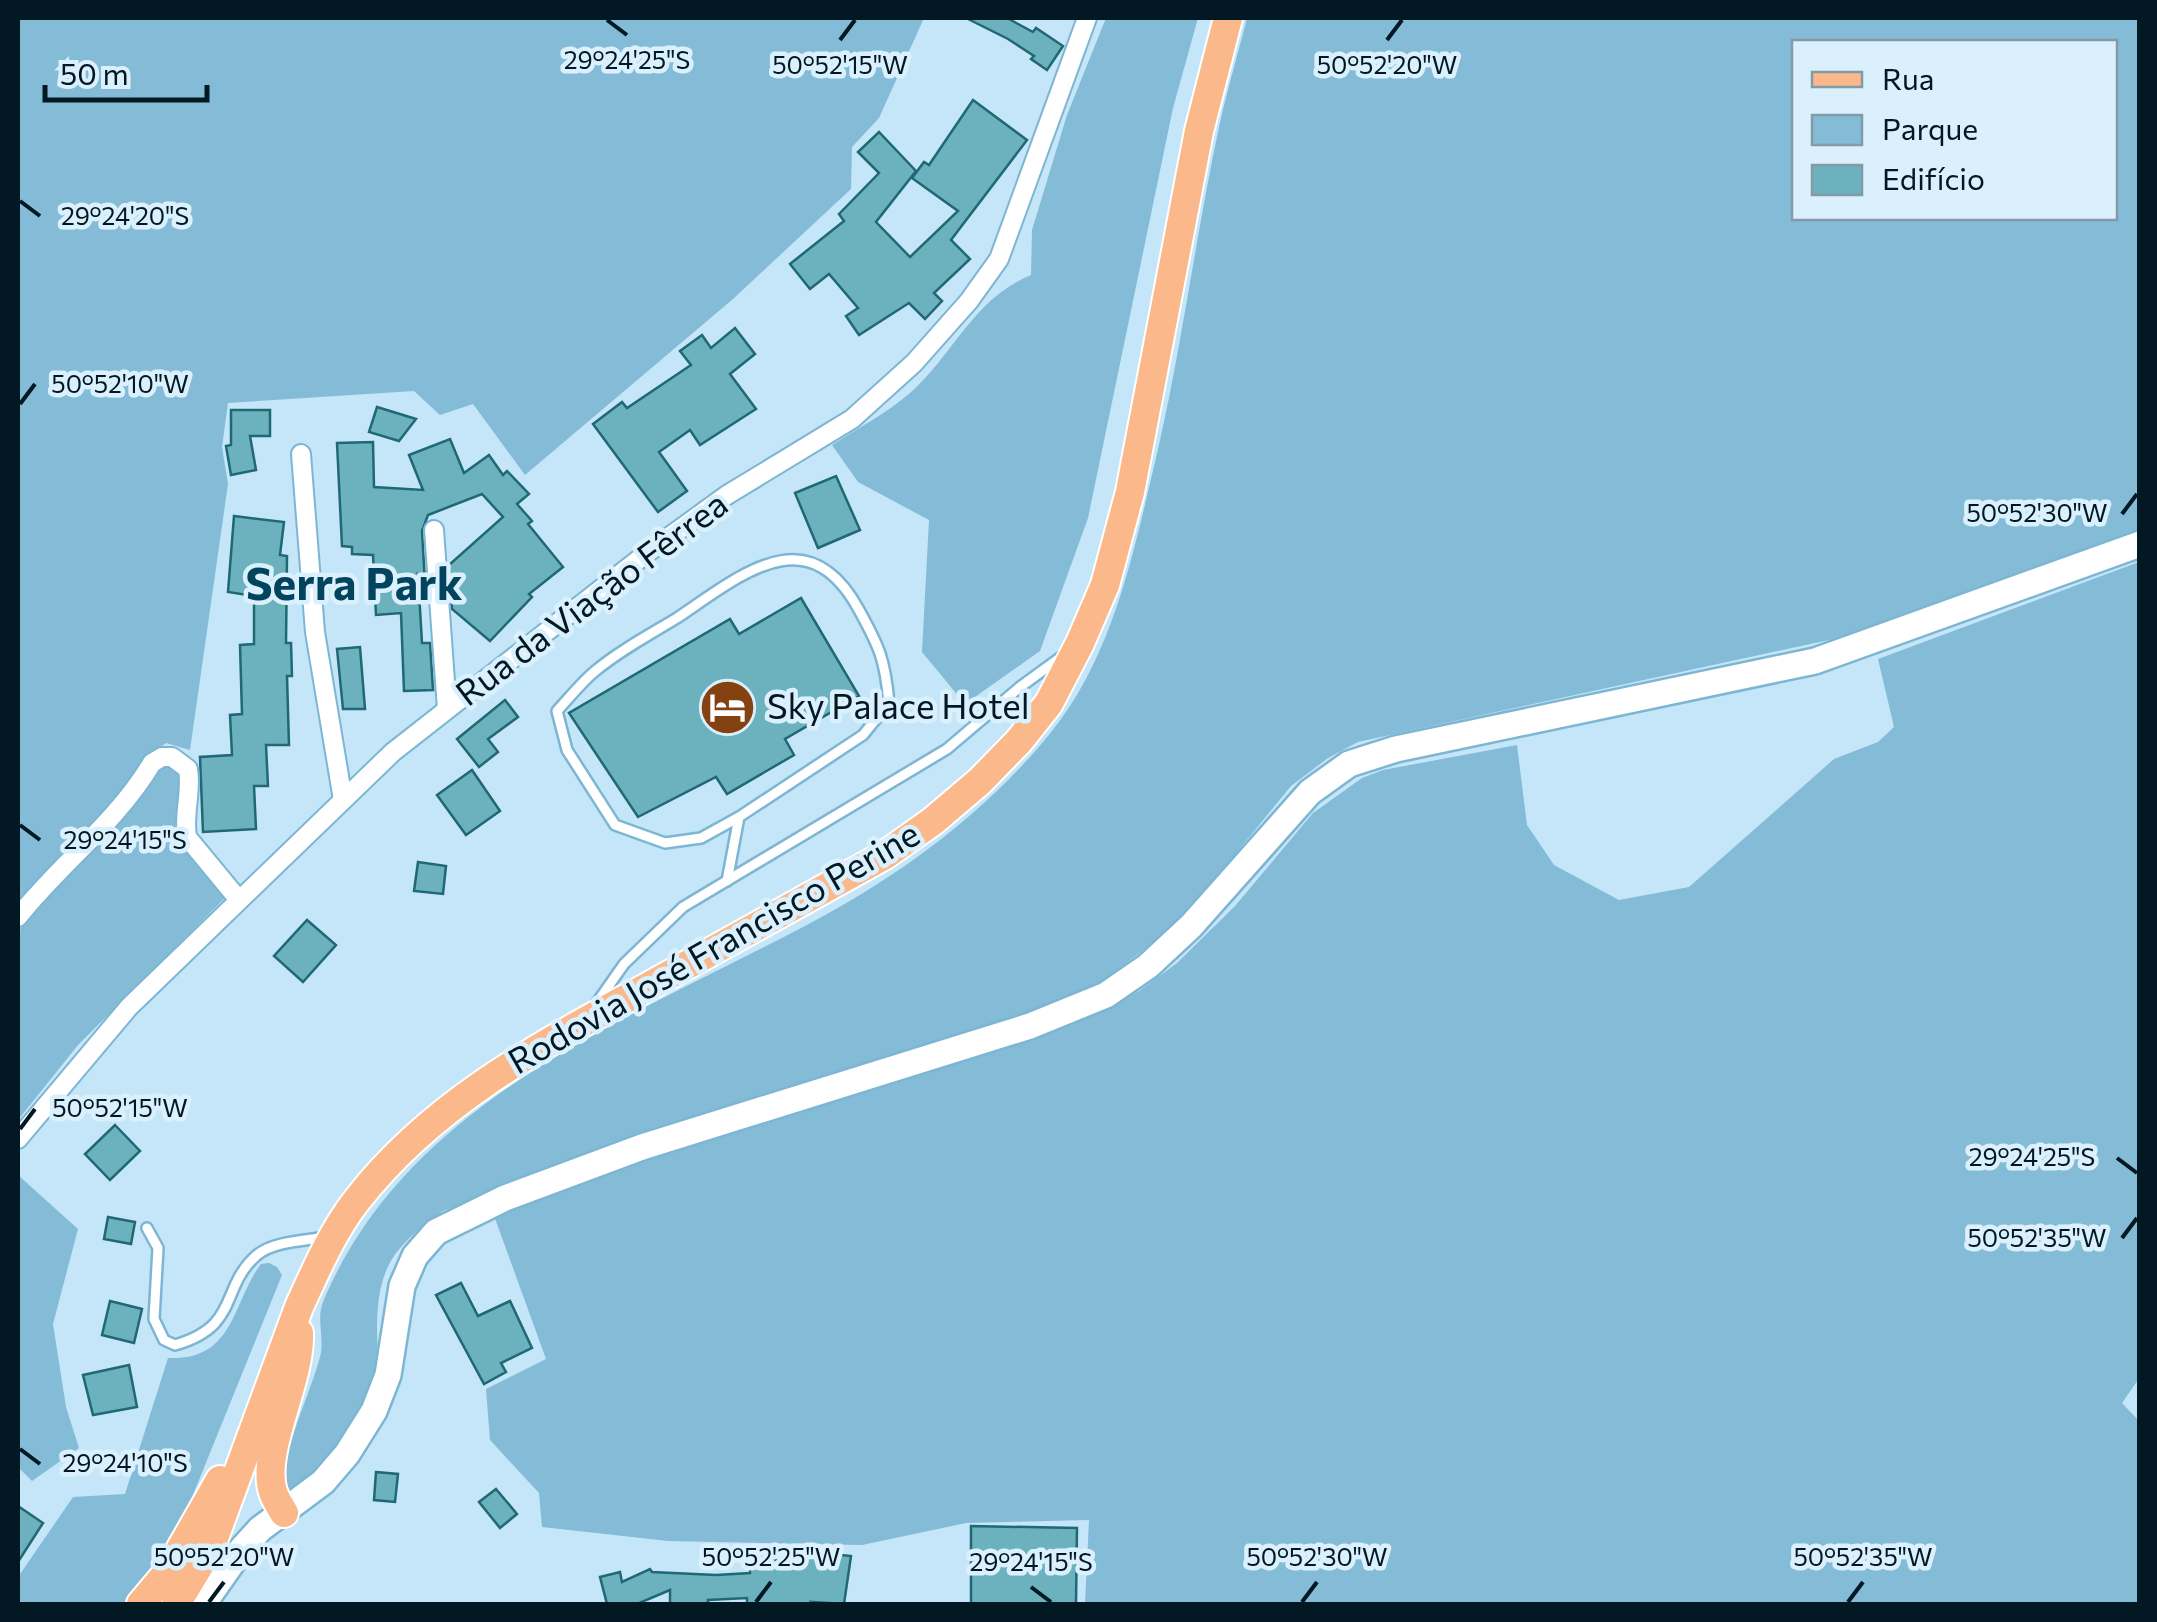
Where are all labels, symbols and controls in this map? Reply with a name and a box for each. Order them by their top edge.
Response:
scale bar [45,40,208,102]
legend [1792,40,2117,220]
text: 29°24'25"S [564,44,690,74]
text: 50°52'15"W [772,49,908,79]
text: 50°52'20"W [1317,49,1457,79]
text: 50 m [60,54,129,91]
text: Rua [1882,59,1934,96]
text: Parque [1882,109,1978,146]
text: Edifício [1882,159,1985,196]
text: 29°24'20"S [61,200,189,230]
text: 50°52'10"W [51,368,189,398]
street label: Rua da Viação Fêrrea [446,481,735,713]
text: 50°52'30"W [1966,497,2108,527]
district label: Serra Park [245,554,463,609]
hotel icon: Sky Palace Hotel [698,677,758,737]
place label: Sky Palace Hotel [767,683,1030,726]
street label: Rodovia José Francisco Perine [500,810,926,1081]
text: 29°24'15"S [63,824,187,854]
text: 50°52'15"W [52,1092,188,1122]
text: 29°24'25"S [1969,1141,2095,1171]
text: 50°52'35"W [1967,1222,2107,1252]
text: 29°24'10"S [62,1447,188,1477]
text: 50°52'20"W [154,1541,294,1571]
text: 50°52'25"W [702,1541,840,1571]
text: 50°52'30"W [1246,1541,1388,1571]
text: 50°52'35"W [1793,1541,1933,1571]
text: 29°24'15"S [969,1546,1093,1576]

